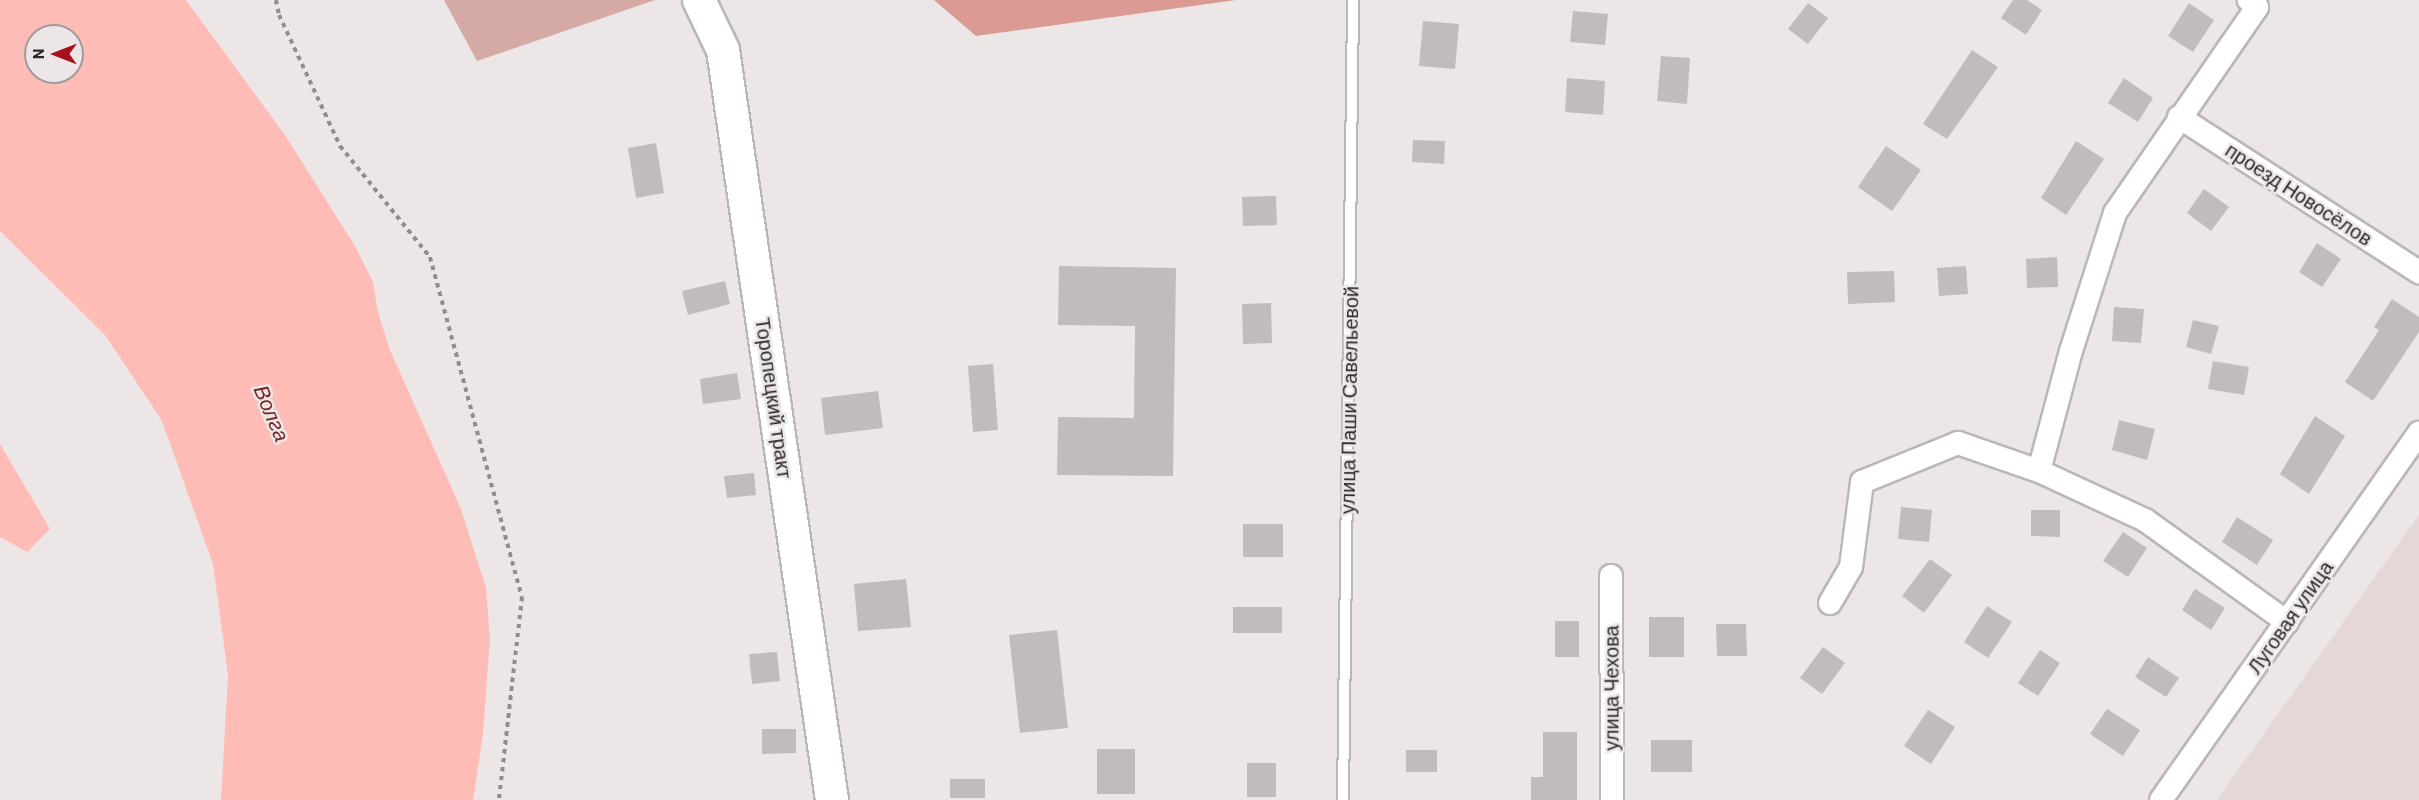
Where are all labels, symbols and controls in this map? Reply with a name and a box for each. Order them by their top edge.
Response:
north arrow [24,24,84,84]
text: N [28,49,47,59]
street label: проезд Новосёлов [2221,138,2377,250]
street label: улица Паши Савельевой [1335,286,1363,514]
street label: Торопецкий тракт [751,316,797,480]
water label: Волга [249,381,295,445]
street label: Луговая улица [2242,556,2338,678]
street label: улица Чехова [1599,625,1623,751]

